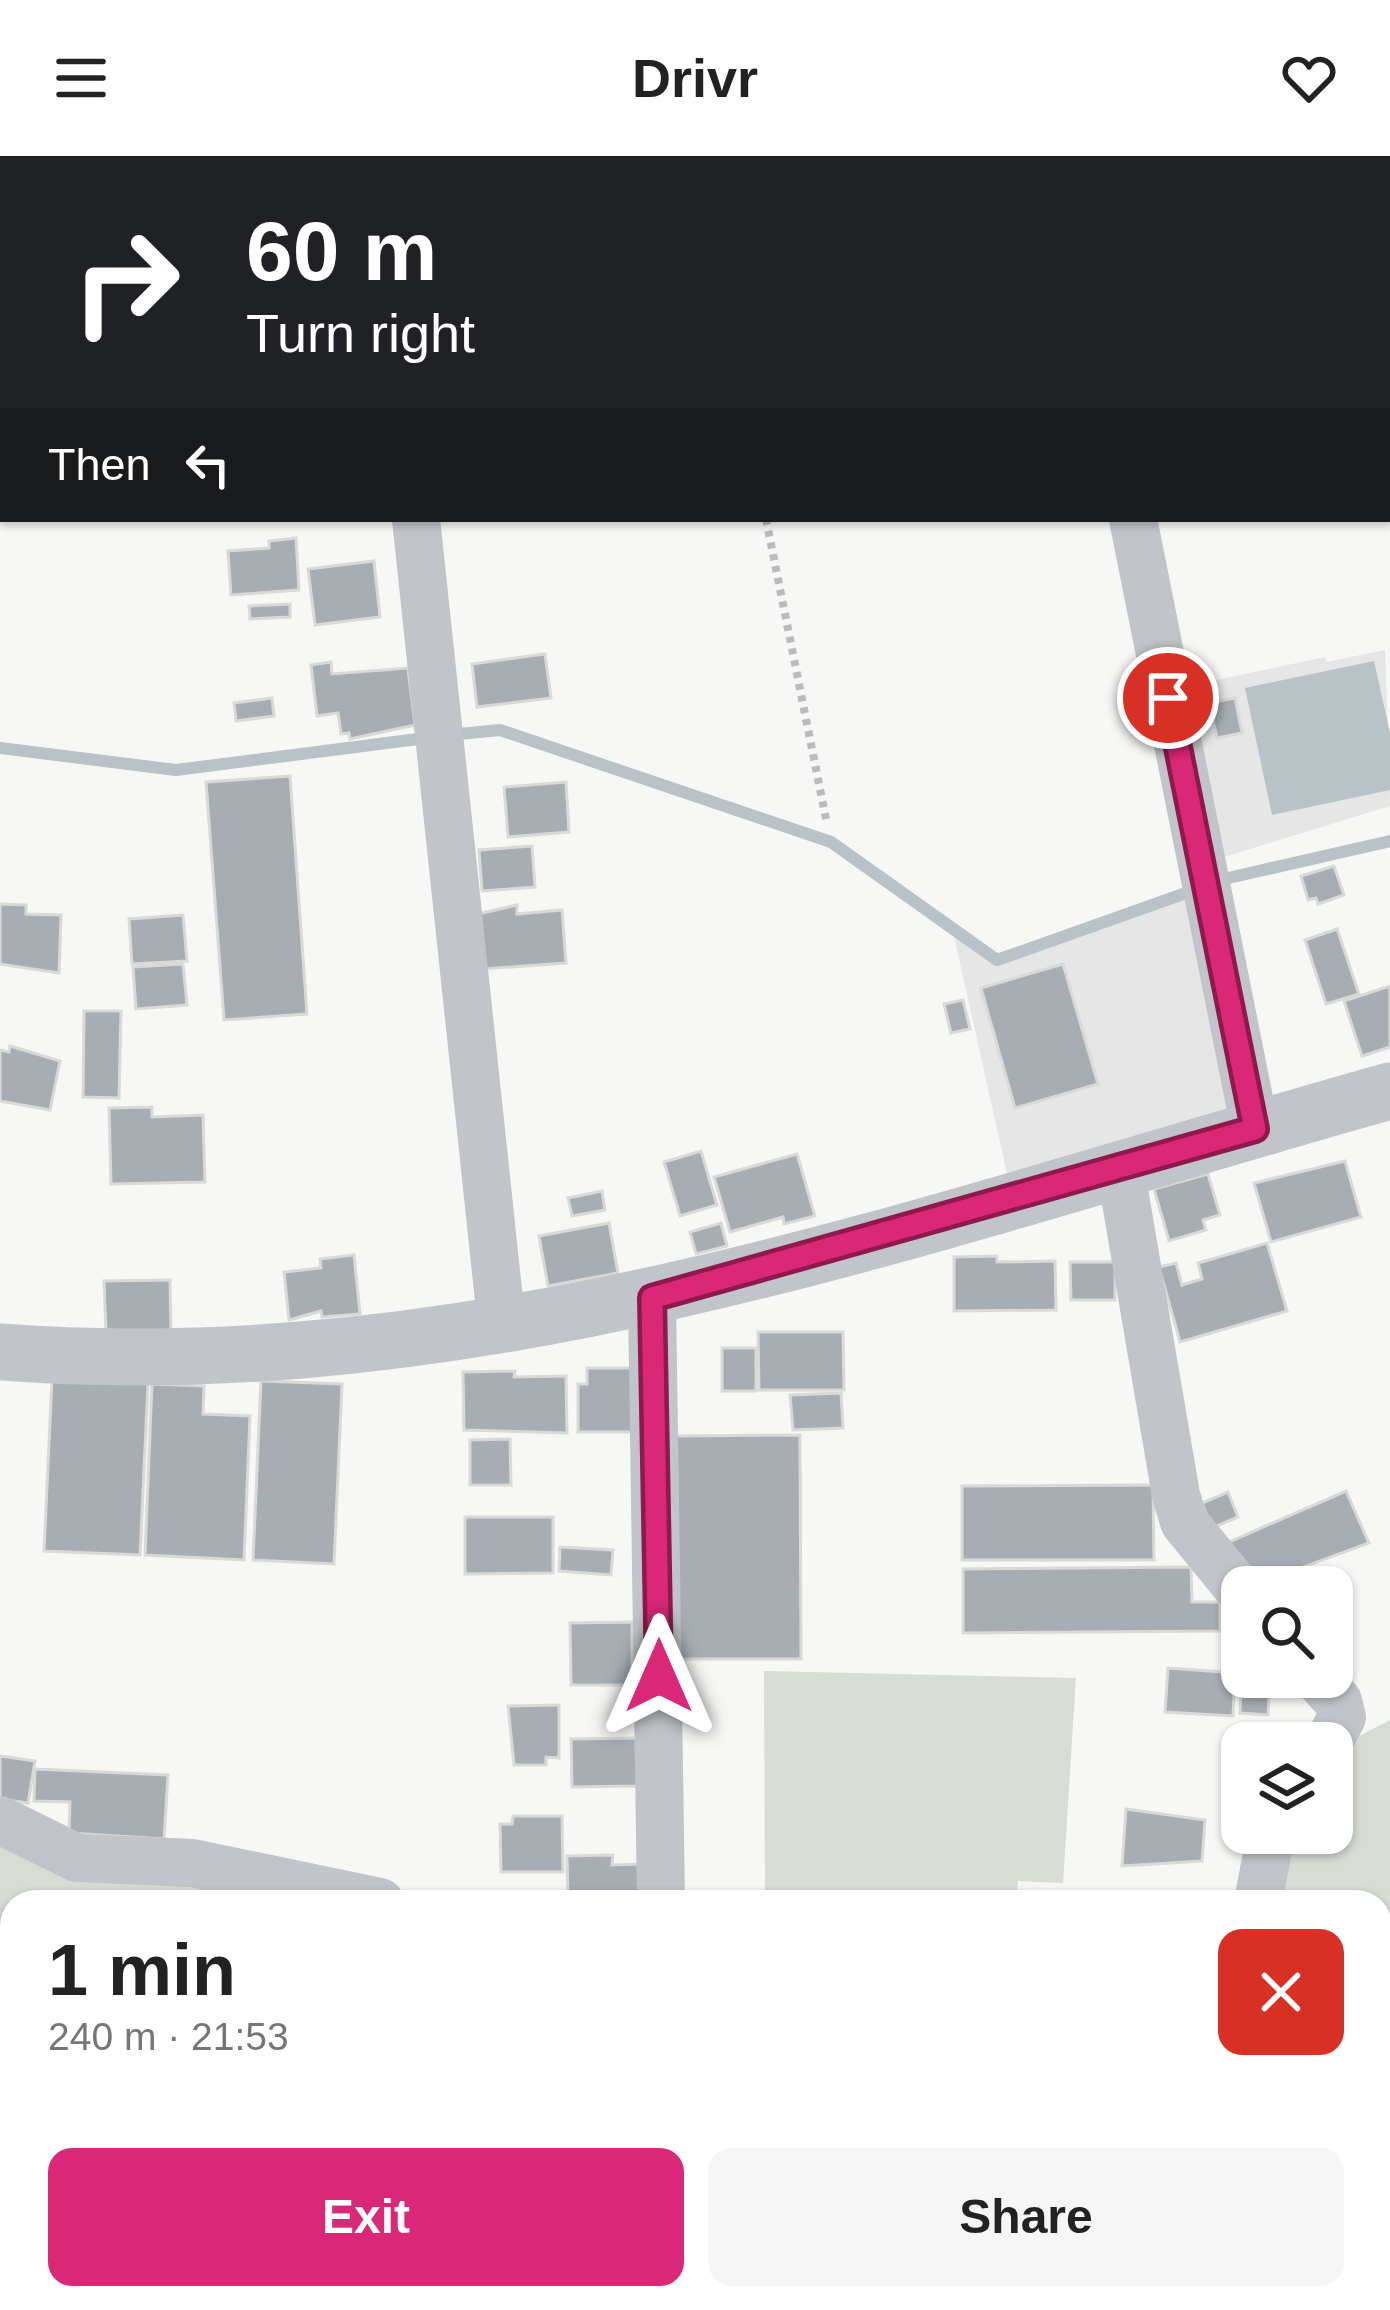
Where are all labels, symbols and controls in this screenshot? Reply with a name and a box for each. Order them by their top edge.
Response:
icon: menu [48,45,114,111]
icon: heart [1276,45,1342,111]
text: Drivr [632,48,758,108]
icon: right [48,204,204,360]
text: 60 m [246,204,437,298]
text: Turn right [246,303,475,363]
icon: left [175,432,241,498]
text: Then [48,439,151,490]
pin [1117,647,1219,749]
icon: arrive [1135,665,1201,731]
map controls [1221,1566,1353,1854]
button: search [1221,1566,1353,1698]
position arrow [596,1613,722,1739]
button: layers [1221,1722,1353,1854]
button: close [1218,1929,1344,2055]
text: 1 min [48,1930,236,2010]
text: 240 m · 21:53 [48,2015,289,2058]
button: Exit [48,2148,684,2286]
button: Share [708,2148,1344,2286]

